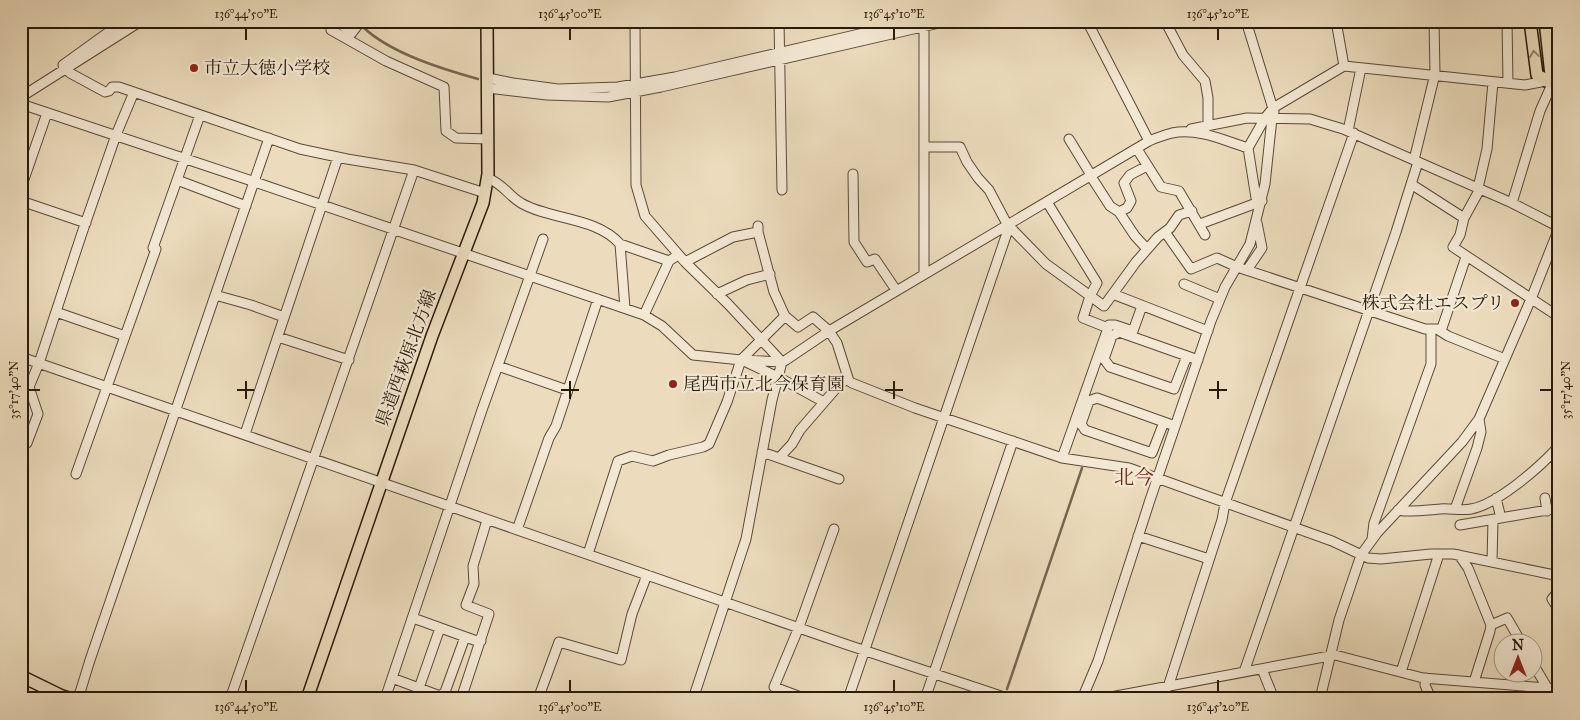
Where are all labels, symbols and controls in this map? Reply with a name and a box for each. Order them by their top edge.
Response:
text: 136°44'50"E [214,7,278,21]
text: 136°45'00"E [538,7,602,21]
text: 136°45'10"E [863,7,925,21]
text: 136°45'20"E [1187,7,1250,21]
one-way arrow [1529,49,1540,57]
place label: 市立大徳小学校 [204,57,330,79]
marker: 市立大徳小学校 [188,62,200,74]
street label: 県道西萩原北方線 [371,287,441,429]
place label: 株式会社エスプリ [1362,292,1505,314]
marker: 株式会社エスプリ [1509,297,1521,309]
text: 35°17'40"N [7,361,21,419]
text: 35°17'40"N [1559,361,1573,419]
place label: 尾西市立北今保育園 [683,373,845,395]
marker: 尾西市立北今保育園 [667,378,679,390]
district label: 北今 [1114,465,1154,489]
north arrow [1492,632,1542,682]
text: N [1512,637,1524,654]
text: 136°44'50"E [214,700,278,714]
text: 136°45'00"E [538,700,602,714]
text: 136°45'10"E [863,700,925,714]
text: 136°45'20"E [1187,700,1250,714]

